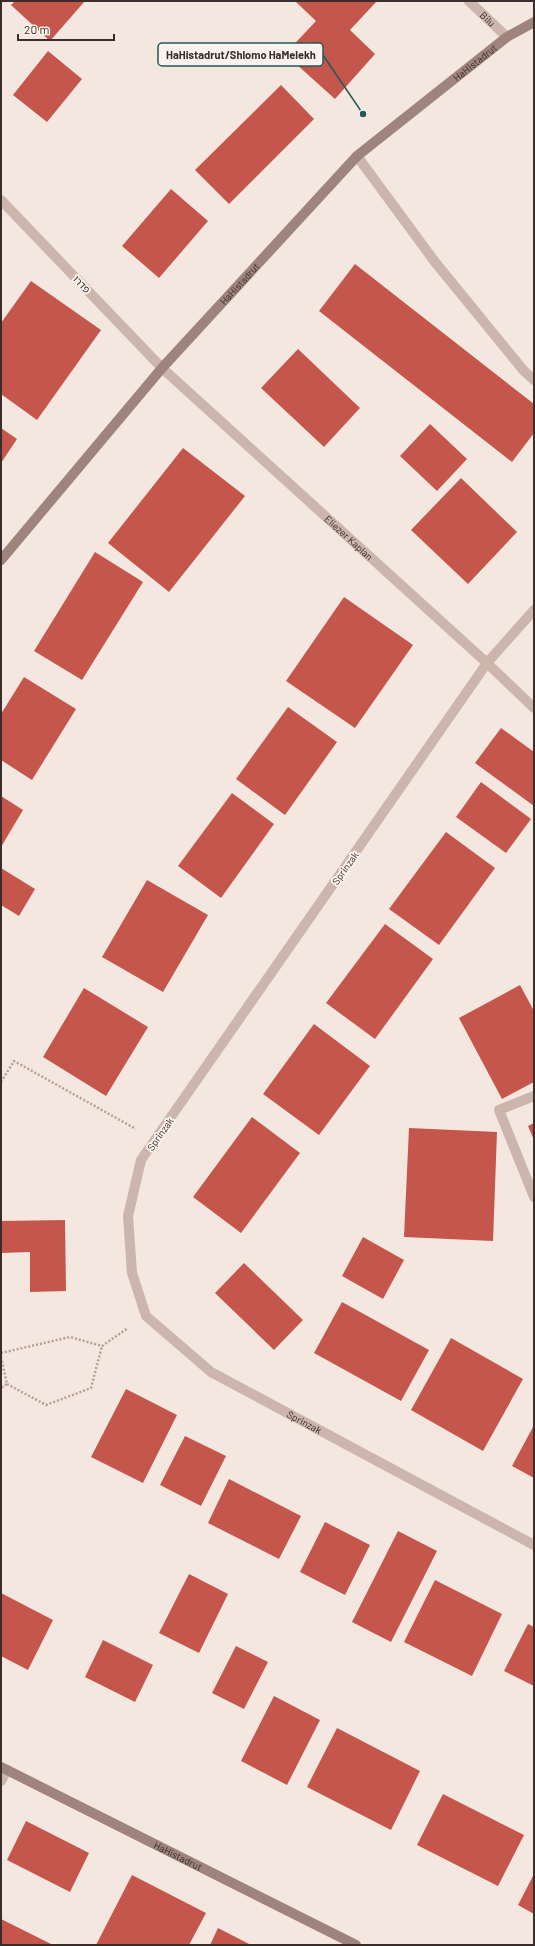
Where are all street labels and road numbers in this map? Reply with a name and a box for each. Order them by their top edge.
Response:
street label: Bilu [478,9,498,29]
street label: HaHistadrut [451,41,499,84]
street label: HaHistadrut [217,260,262,307]
street label: פדרו [71,273,93,295]
street label: Eliezer Kaplan [322,513,376,563]
street label: Sprinzak [329,849,361,887]
street label: Sprinzak [144,1115,176,1153]
street label: Sprinzak [285,1408,324,1436]
street label: HaHistadrut [152,1839,204,1873]

